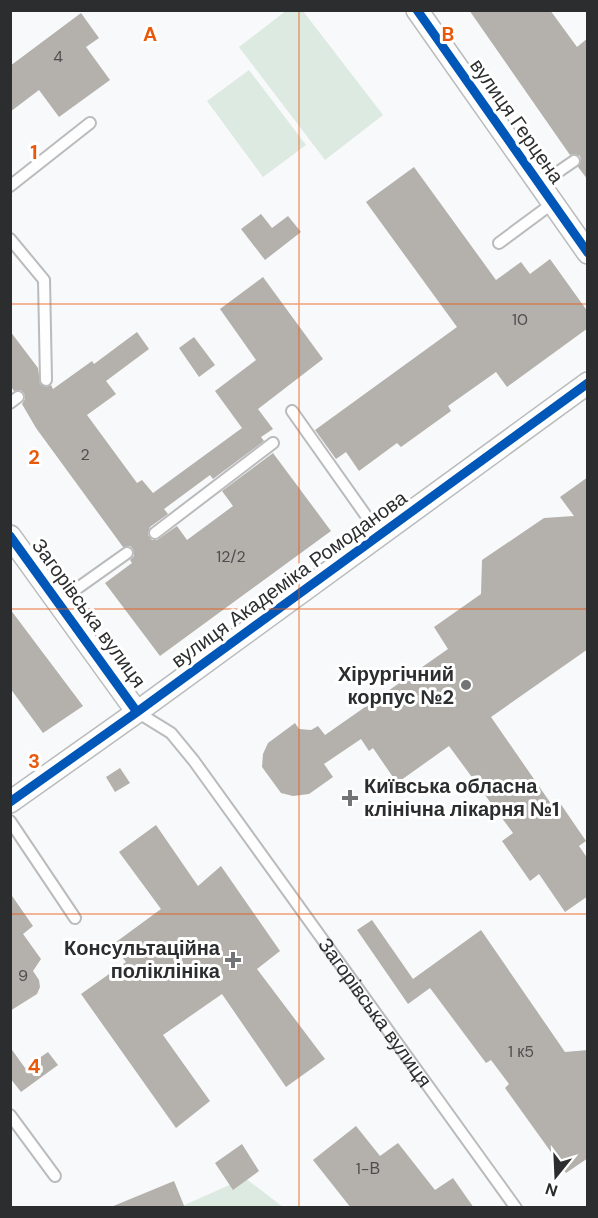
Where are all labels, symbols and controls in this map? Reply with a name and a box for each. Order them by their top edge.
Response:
text: A [143,21,157,47]
text: B [442,21,454,47]
house number: 4 [53,46,63,67]
street label: вулиця Герцена [464,54,570,189]
text: 1 [30,139,38,165]
house number: 10 [512,309,528,330]
text: 2 [28,444,40,470]
house number: 2 [80,444,90,465]
street label: вулиця Академіка Ромоданова [166,484,413,673]
street label: Загорівська вулиця [26,533,152,693]
house number: 12/2 [216,546,246,567]
place label: Хірургічний корпус №2 [338,661,454,710]
marker: Хірургічний корпус №2 [459,678,473,692]
text: 3 [28,748,40,774]
place label: Київська обласна клінічна лікарня №1 [364,773,559,822]
marker: Київська обласна клінічна лікарня №1 [341,789,359,807]
street label: Загорівська вулиця [312,932,438,1092]
place label: Консультаційна поліклініка [64,935,221,984]
marker: Консультаційна поліклініка [224,951,242,969]
house number: 9 [18,965,28,986]
house number: 1 к5 [508,1041,534,1062]
text: 4 [28,1053,41,1079]
north arrow [526,1146,586,1206]
house number: 1-В [356,1158,380,1179]
text: N [543,1178,560,1202]

